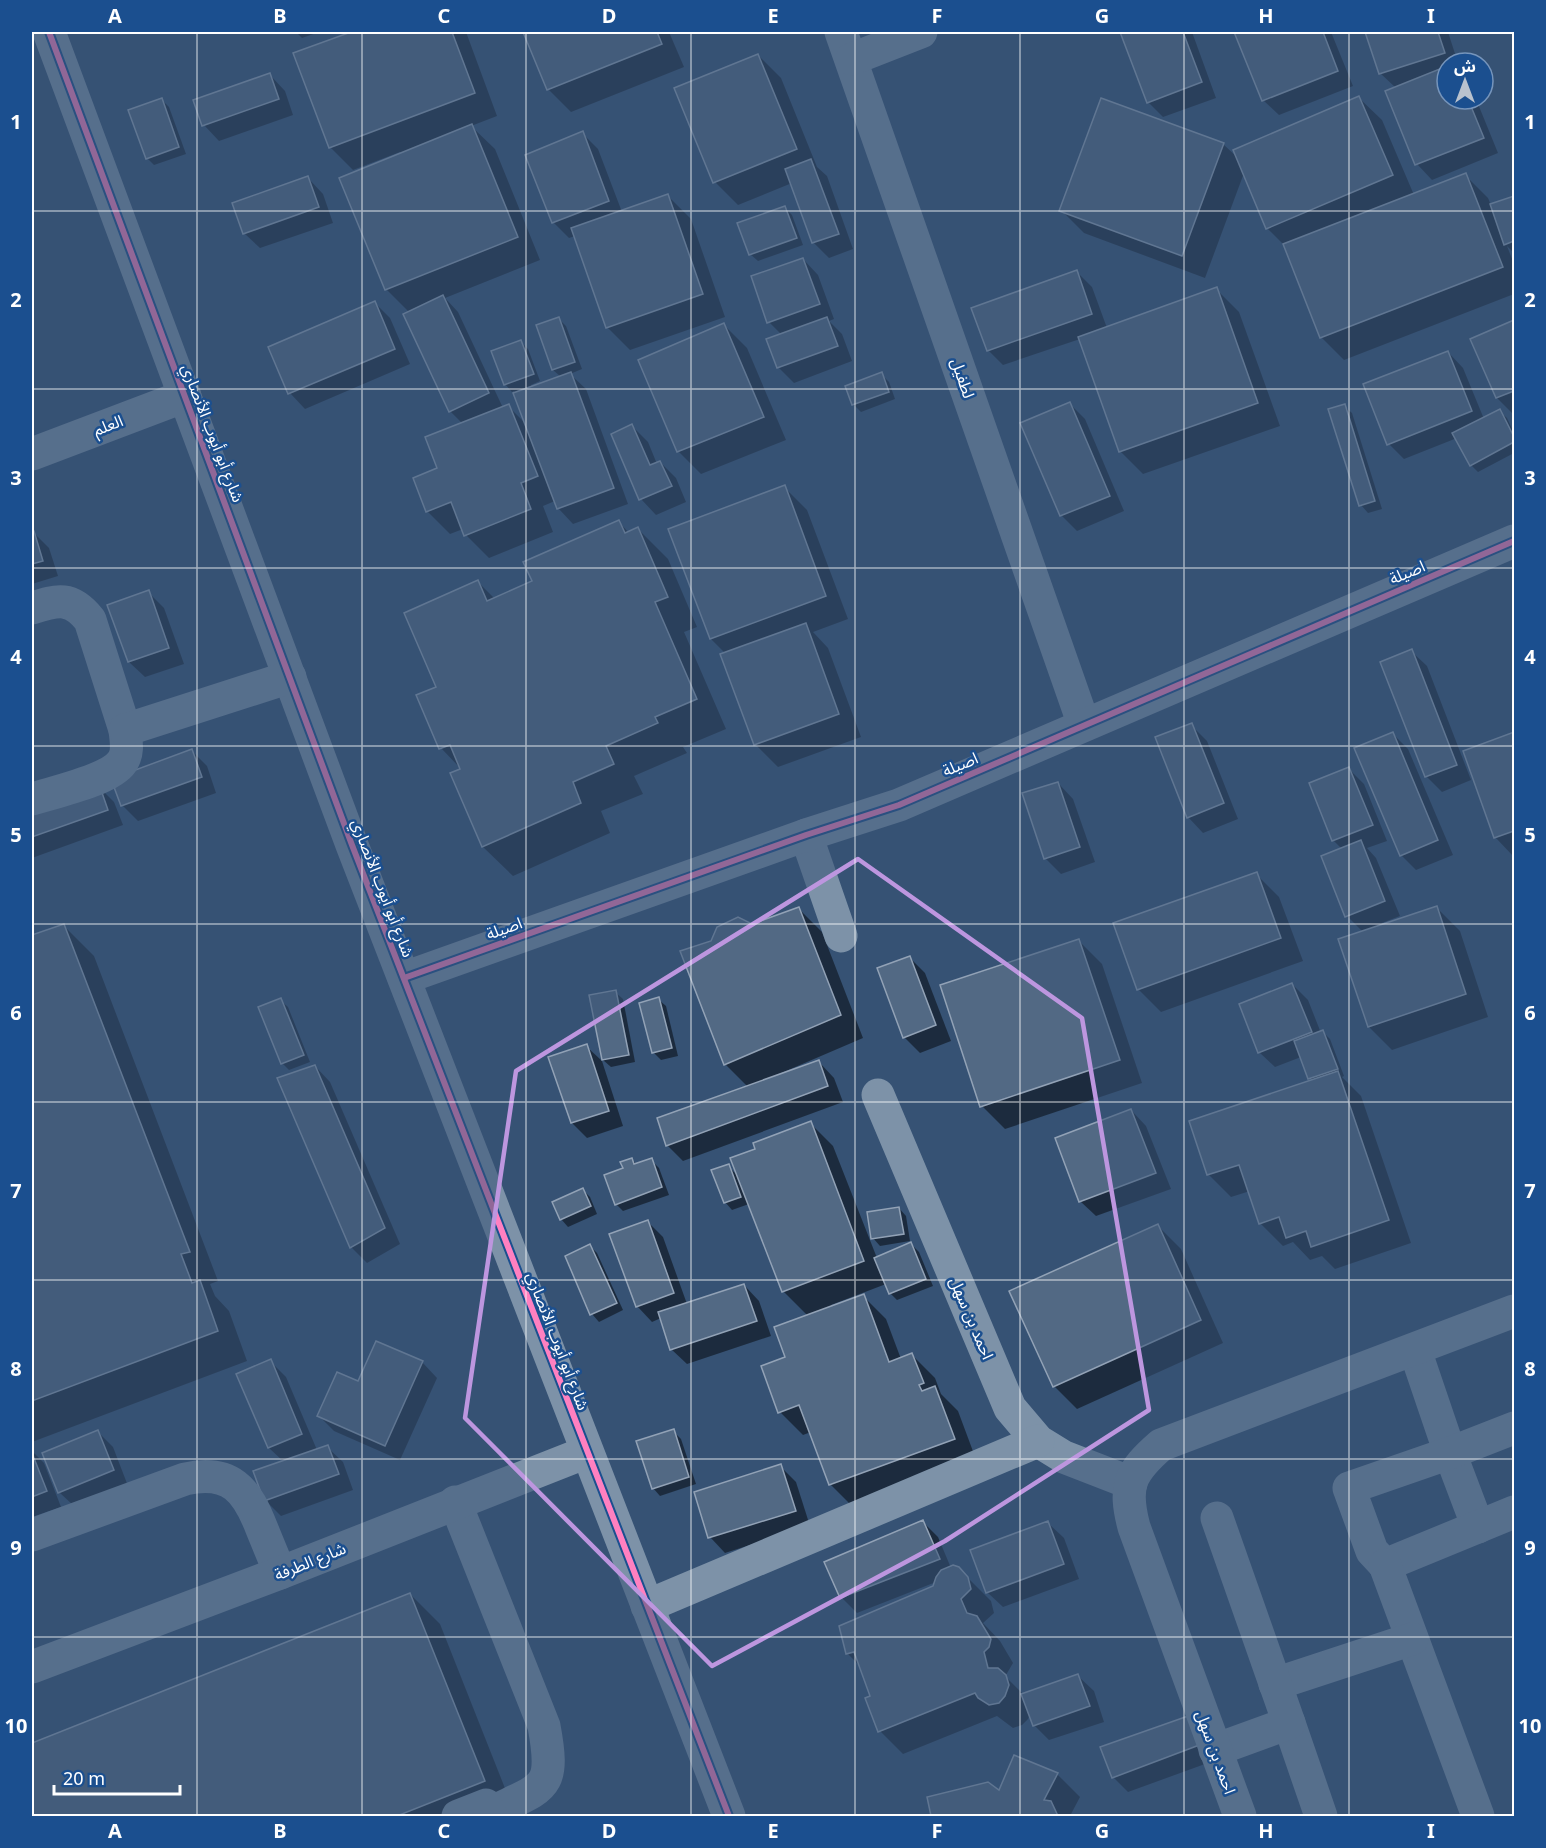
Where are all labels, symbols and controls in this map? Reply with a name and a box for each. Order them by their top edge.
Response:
text: A [108,2,122,29]
text: B [273,2,287,29]
text: C [438,2,451,29]
text: D [602,2,616,29]
text: E [767,2,779,29]
text: F [932,2,942,29]
text: G [1095,2,1109,29]
text: H [1258,2,1274,29]
text: I [1427,2,1435,29]
north arrow [1435,51,1495,111]
text: ش [1454,55,1476,77]
text: 1 [10,108,22,135]
text: 1 [1524,108,1536,135]
text: 2 [10,286,22,313]
text: 2 [1524,286,1536,313]
street label: لطفيل [946,355,980,401]
street label: شارع أبو أيوب الأنصاري [175,361,250,506]
street label: العلم [90,409,127,443]
text: 3 [10,464,22,491]
text: 3 [1524,464,1536,491]
street label: اصيلة [1386,555,1428,589]
text: 4 [10,643,22,670]
text: 4 [1524,643,1536,670]
street label: اصيلة [939,747,981,781]
street label: شارع أبو أيوب الأنصاري [345,816,420,961]
text: 5 [10,821,22,848]
text: 5 [1524,821,1536,848]
street label: اصيلة [483,911,525,945]
text: 6 [10,999,22,1026]
text: 6 [1524,999,1536,1026]
text: 7 [10,1177,22,1204]
text: 7 [1524,1177,1536,1204]
street label: شارع أبو أيوب الأنصاري [520,1269,595,1414]
street label: احمد بن سهل [945,1273,999,1363]
text: 8 [10,1355,22,1382]
text: 8 [1524,1355,1536,1382]
text: 9 [10,1534,22,1561]
text: 9 [1524,1534,1536,1561]
street label: شارع الطرفة [271,1537,350,1587]
street label: احمد بن سهل [1191,1707,1241,1797]
text: 10 [5,1712,27,1739]
text: 10 [1519,1712,1541,1739]
scale bar [54,1758,180,1796]
text: 20 m [63,1766,105,1790]
text: A [108,1817,122,1844]
text: B [273,1817,287,1844]
text: C [438,1817,451,1844]
text: D [602,1817,616,1844]
text: E [767,1817,779,1844]
text: F [932,1817,942,1844]
text: G [1095,1817,1109,1844]
text: H [1258,1817,1274,1844]
text: I [1427,1817,1435,1844]

